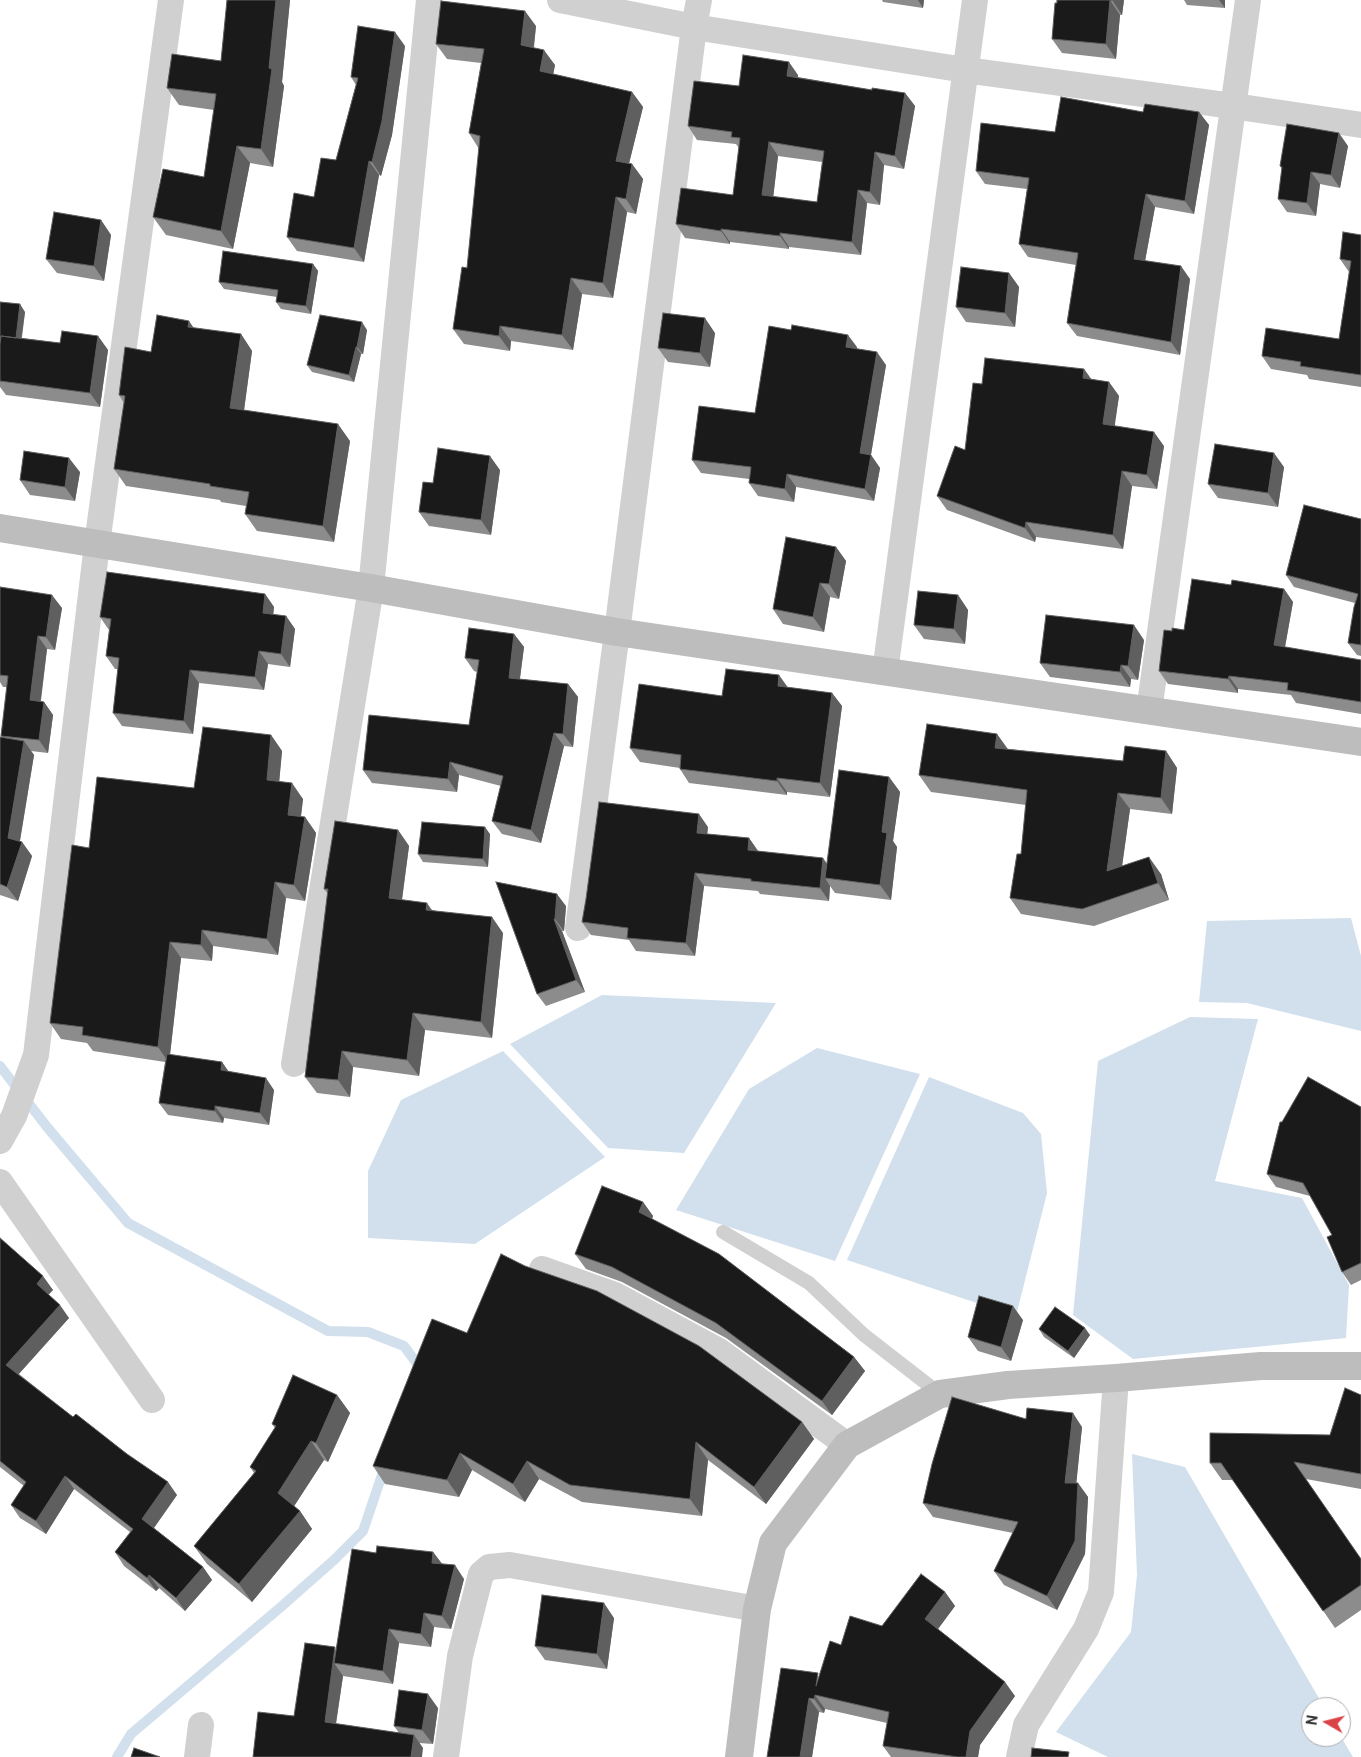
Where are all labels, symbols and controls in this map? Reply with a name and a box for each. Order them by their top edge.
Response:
north arrow [1301,1697,1351,1747]
text: N [1304,1714,1321,1726]

